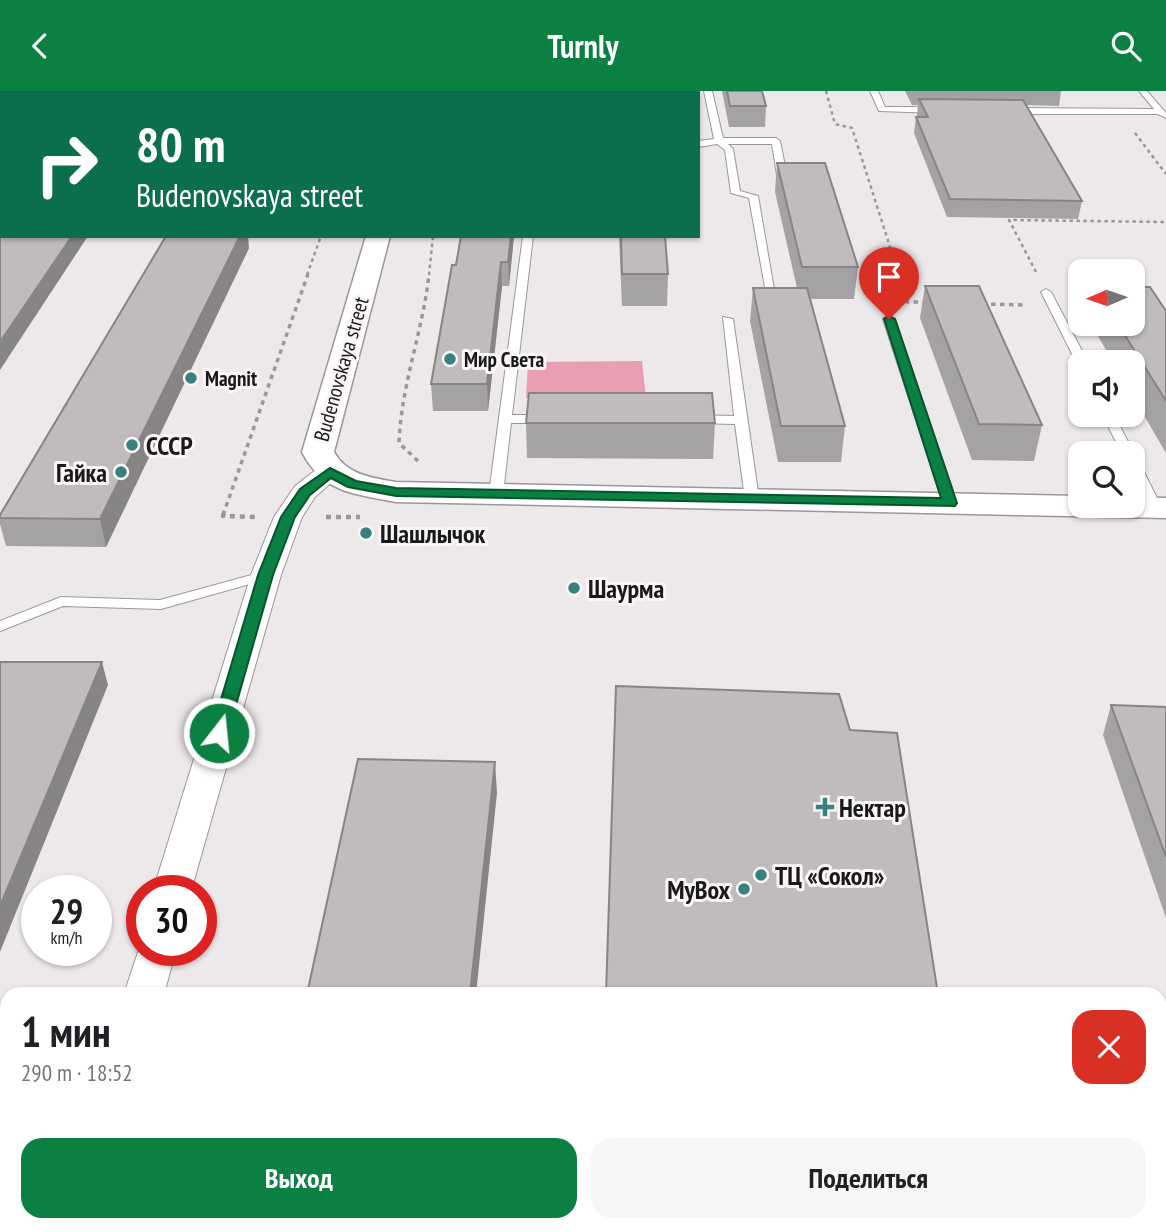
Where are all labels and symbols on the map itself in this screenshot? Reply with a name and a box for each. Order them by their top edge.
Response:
pin [859,247,919,319]
north arrow [1068,259,1144,336]
street label: Budenovskaya street [307,293,375,444]
place label: Мир Света [464,346,544,373]
marker: Мир Света [442,351,458,367]
place label: Magnit [205,365,257,392]
marker: Magnit [183,370,199,386]
place label: СССР [146,429,193,462]
marker: СССР [124,437,140,453]
place label: Гайка [56,456,107,489]
marker: Гайка [113,464,129,480]
place label: Шашлычок [380,517,485,550]
marker: Шашлычок [358,525,374,541]
place label: Шаурма [588,572,664,605]
marker: Шаурма [566,580,582,596]
position arrow [182,696,256,770]
place label: Нектар [839,791,906,824]
marker: Нектар [817,799,833,815]
place label: ТЦ «Сокол» [775,859,884,892]
marker: ТЦ «Сокол» [753,867,769,883]
place label: MyBox [667,873,731,906]
speed limit sign: 30 [126,875,217,966]
marker: MyBox [736,881,752,897]

